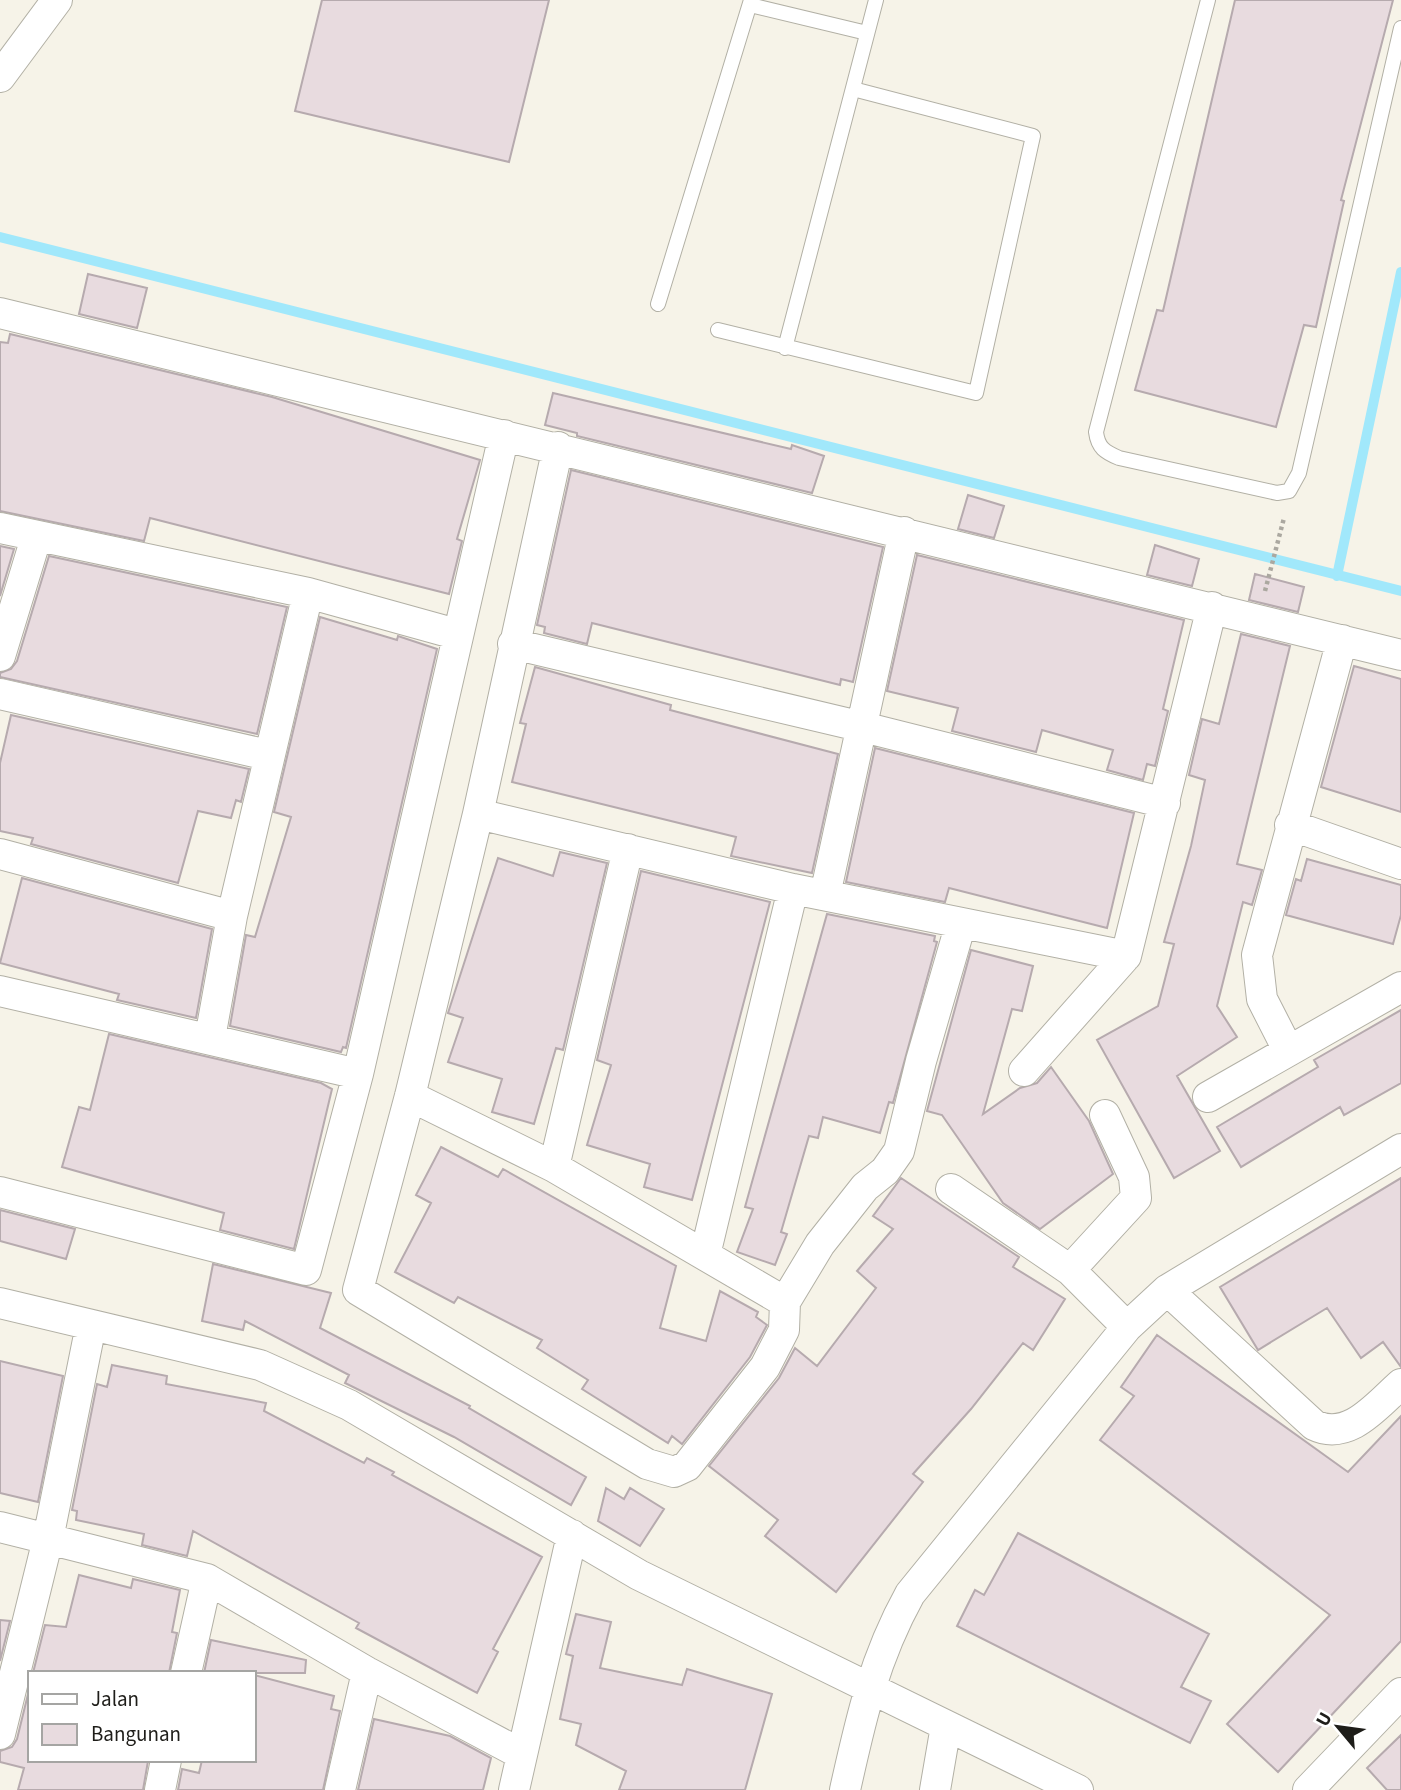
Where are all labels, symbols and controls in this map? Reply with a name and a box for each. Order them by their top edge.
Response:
legend [28,1671,256,1762]
text: Jalan [91,1684,139,1714]
north arrow [1303,1692,1373,1762]
text: U [1310,1707,1339,1732]
text: Bangunan [91,1719,181,1749]

